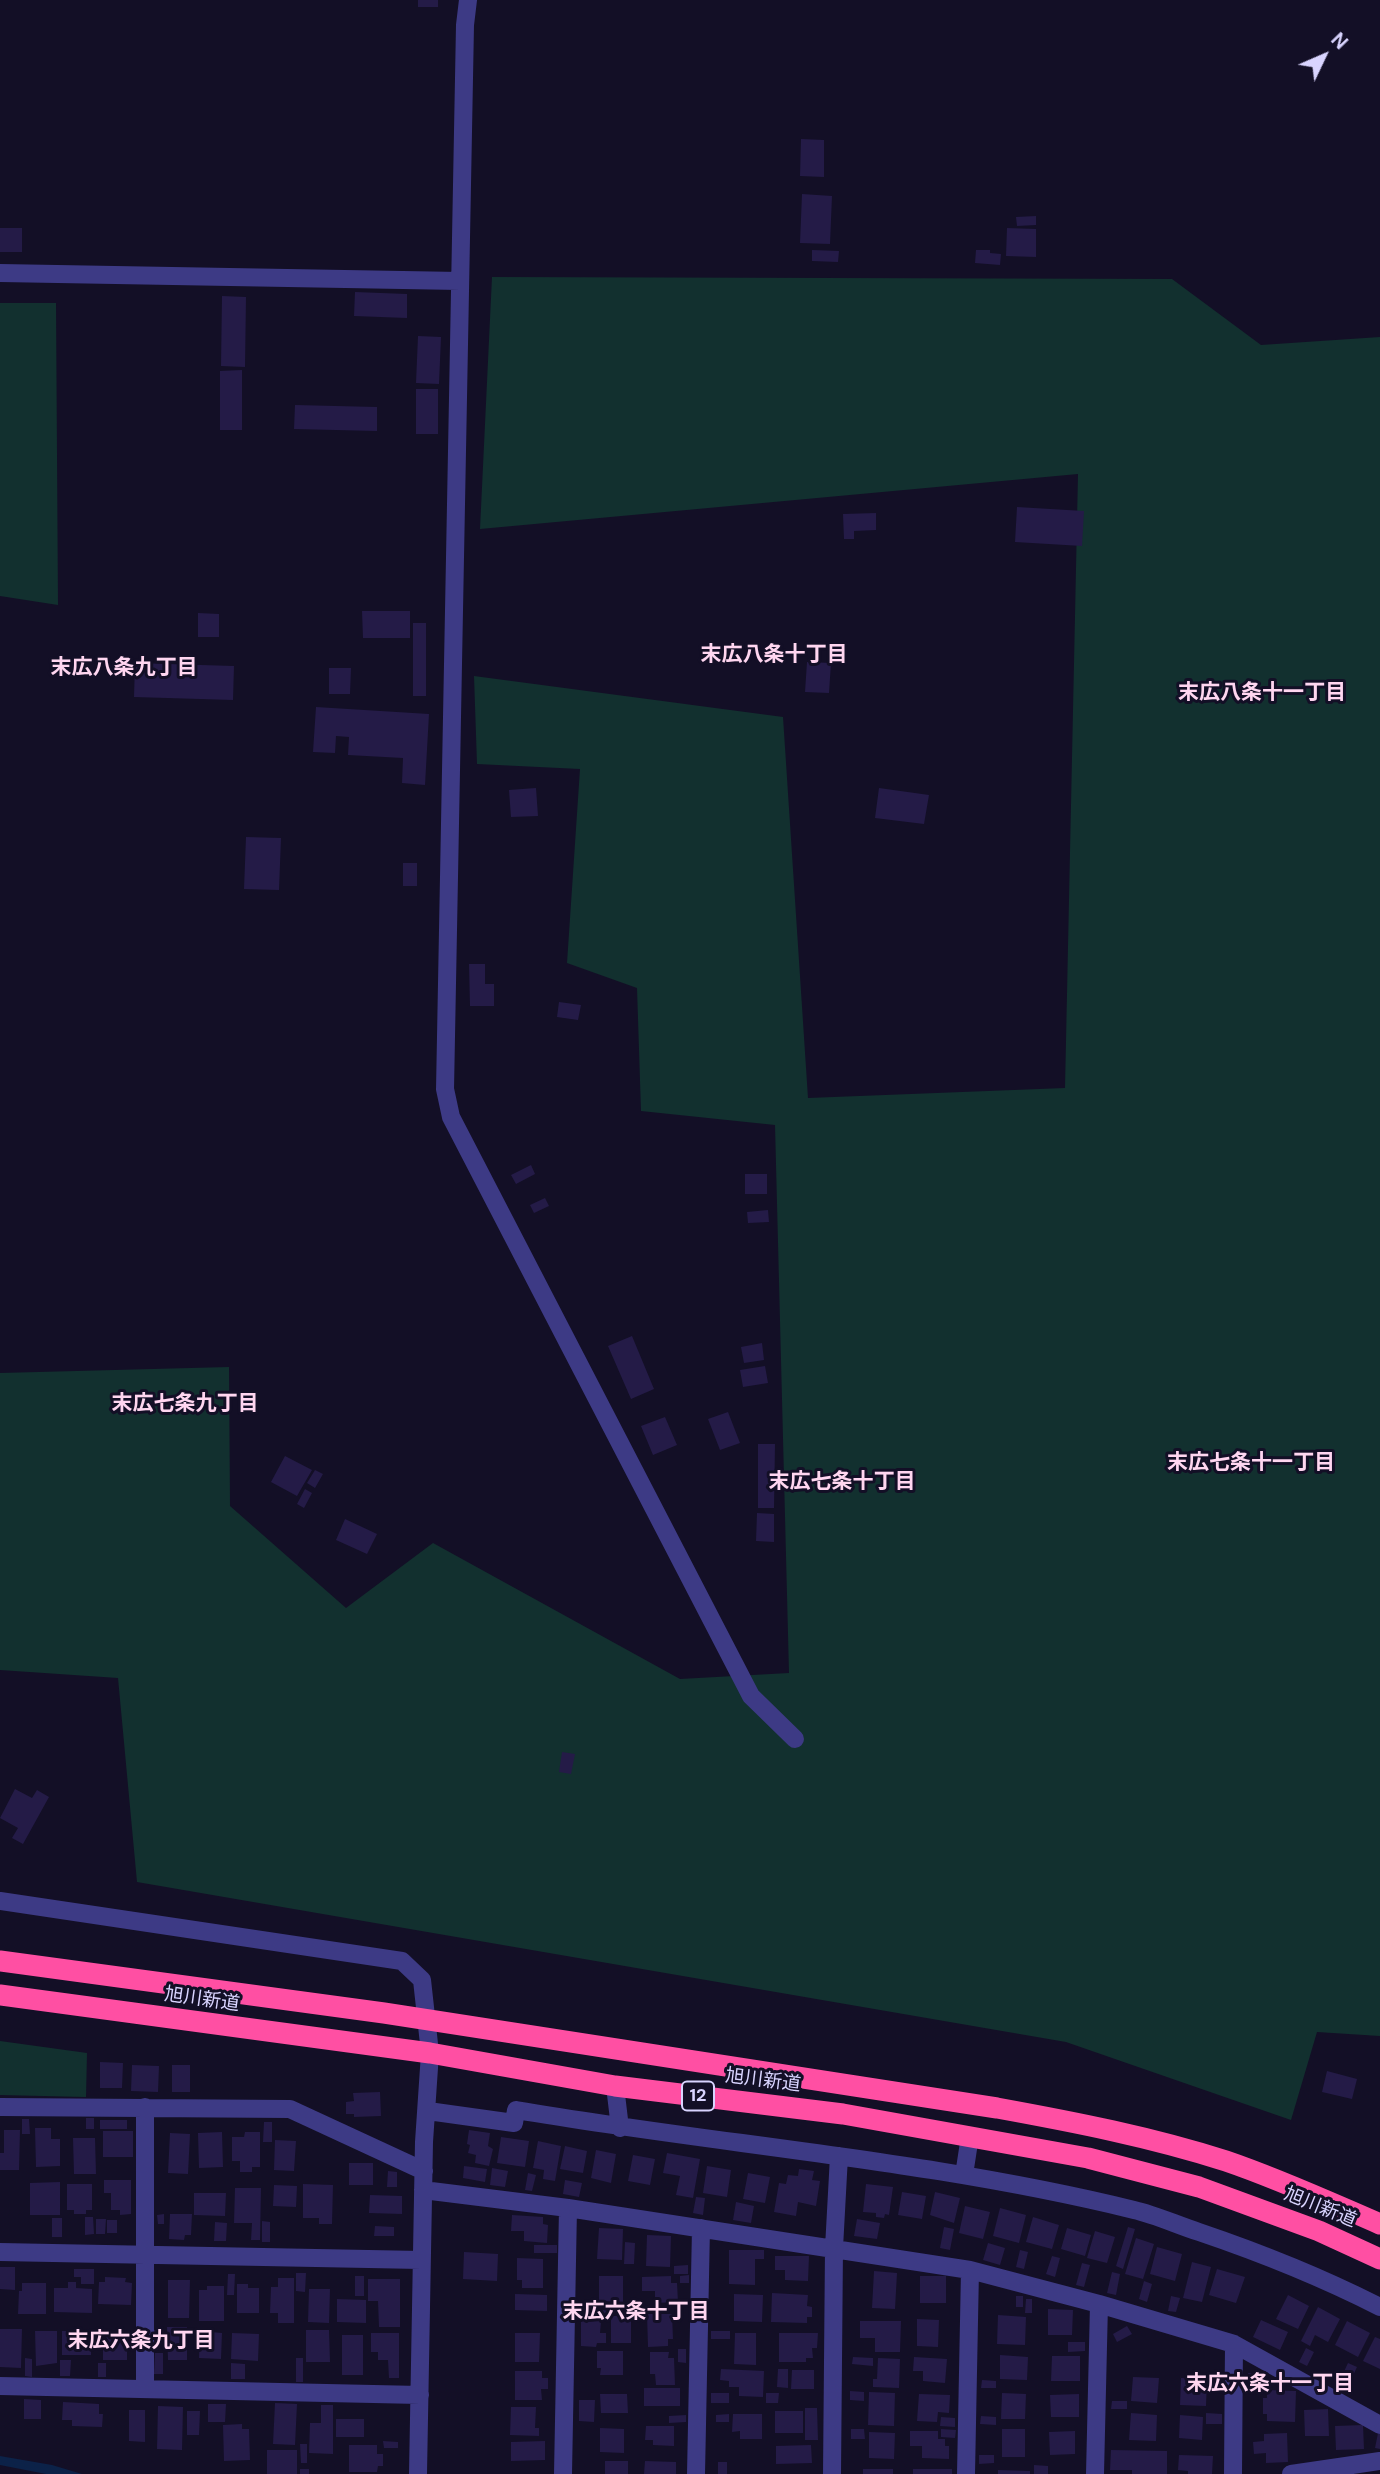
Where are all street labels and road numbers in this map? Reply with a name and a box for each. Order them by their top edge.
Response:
street label: 旭川新道 [163,1983,241,2017]
street label: 旭川新道 [724,2065,802,2097]
road number: 12 [682,2082,714,2110]
street label: 旭川新道 [1280,2183,1360,2233]

